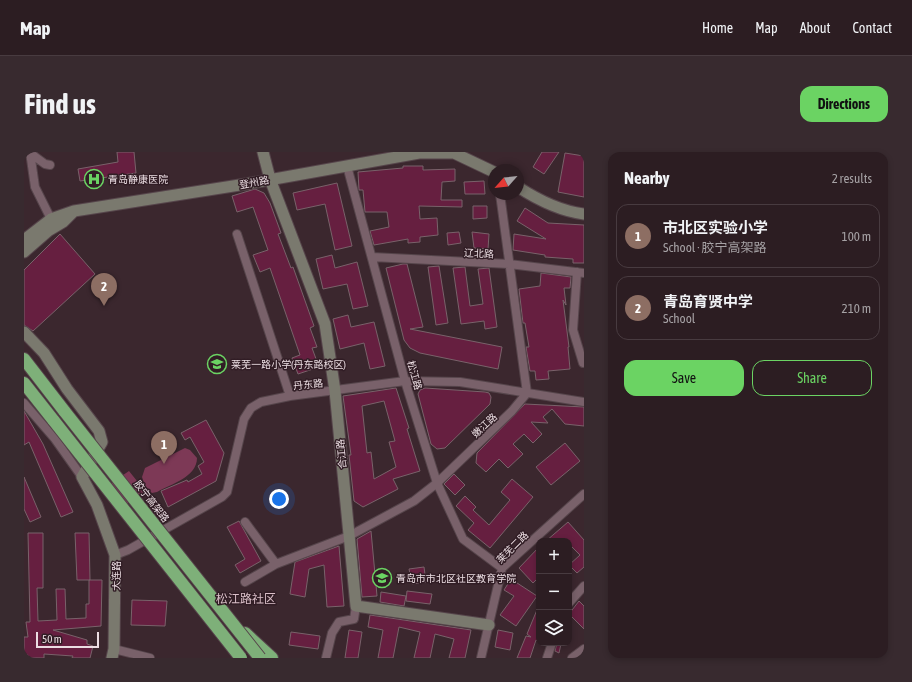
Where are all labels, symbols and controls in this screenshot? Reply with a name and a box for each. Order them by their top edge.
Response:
text: Map [20,17,51,39]
text: Home [702,20,733,36]
text: Map [755,20,778,36]
text: About [800,20,831,36]
text: Contact [853,20,892,36]
button: Directions [800,86,888,122]
text: Find us [24,88,96,120]
north arrow [488,164,524,200]
hospital icon: 青岛静康医院 [83,168,105,190]
text: Nearby [624,168,670,188]
text: 2 results [832,171,872,186]
place label: 青岛静康医院 [108,174,168,185]
street label: 登州路 [238,174,270,191]
text: 市北区实验小学 [663,219,768,236]
text: 1 [635,229,641,244]
text: 100 m [842,229,871,244]
text: School · 胶宁高架路 [663,240,767,255]
street label: 辽北路 [464,247,494,260]
pin: 2 [91,273,117,306]
text: 青岛育贤中学 [663,293,753,310]
text: 2 [635,301,641,316]
text: 210 m [842,301,871,316]
text: School [663,311,695,326]
school or university icon: 莱芜一路小学(丹东路校区) [206,353,228,375]
place label: 莱芜一路小学(丹东路校区) [231,359,346,370]
street label: 松江路 [405,359,424,391]
button: Save [624,360,744,396]
button: Share [752,360,872,396]
street label: 丹东路 [293,377,324,392]
street label: 嫩江路 [470,411,499,440]
pin: 1 [151,431,177,464]
street label: 合江路 [335,439,348,469]
street label: 胶宁高架路 [132,478,171,524]
your location [269,489,289,509]
street label: 莱芜二路 [494,529,530,565]
map controls [536,538,572,646]
button: + [536,538,572,574]
street label: 大连路 [111,561,122,591]
school or university icon: 青岛市市北区社区教育学院 [371,567,393,589]
place label: 青岛市市北区社区教育学院 [396,573,516,584]
button: − [536,574,572,610]
district label: 松江路社区 [216,592,276,606]
button: layers [536,610,572,646]
scale bar [36,630,99,649]
text: 50 m [42,633,62,645]

